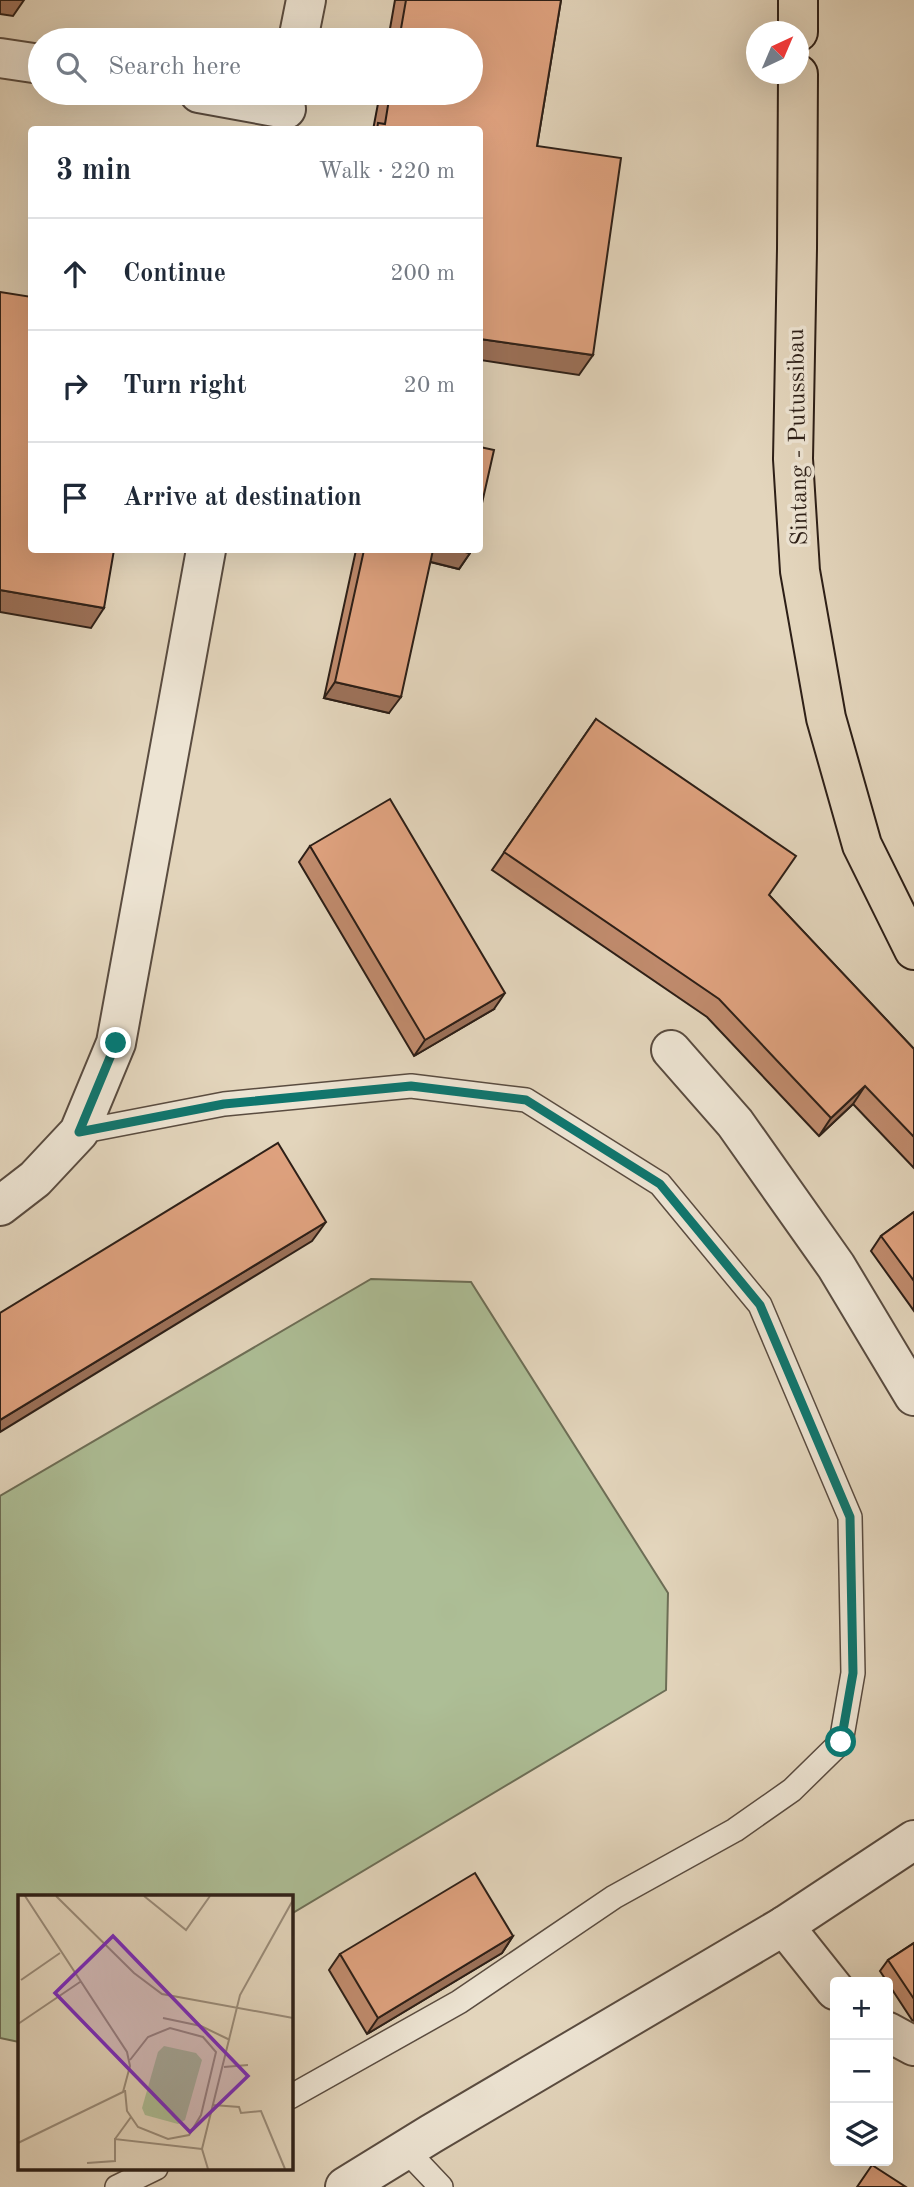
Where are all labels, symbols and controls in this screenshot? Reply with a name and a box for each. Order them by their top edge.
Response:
north arrow [746,21,809,84]
search box [28,28,483,105]
icon: search [52,48,90,86]
text: Search here [108,54,241,80]
text: 3 min [56,156,131,186]
text: Walk · 220 m [319,160,455,183]
icon: ahead [56,255,94,293]
text: Continue [123,261,226,287]
text: 200 m [390,262,455,285]
street label: Sintang - Putussibau [785,328,813,546]
icon: right [56,367,94,405]
text: Turn right [123,373,246,399]
text: 20 m [404,374,455,397]
icon: arrive [56,479,94,517]
text: Arrive at destination [123,485,362,511]
route end [100,1027,131,1058]
route start [825,1726,856,1757]
inset map [18,1895,292,2170]
map controls [830,1977,893,2166]
button: + [830,1977,893,2040]
button: − [830,2040,893,2103]
button: layers [830,2103,893,2166]

